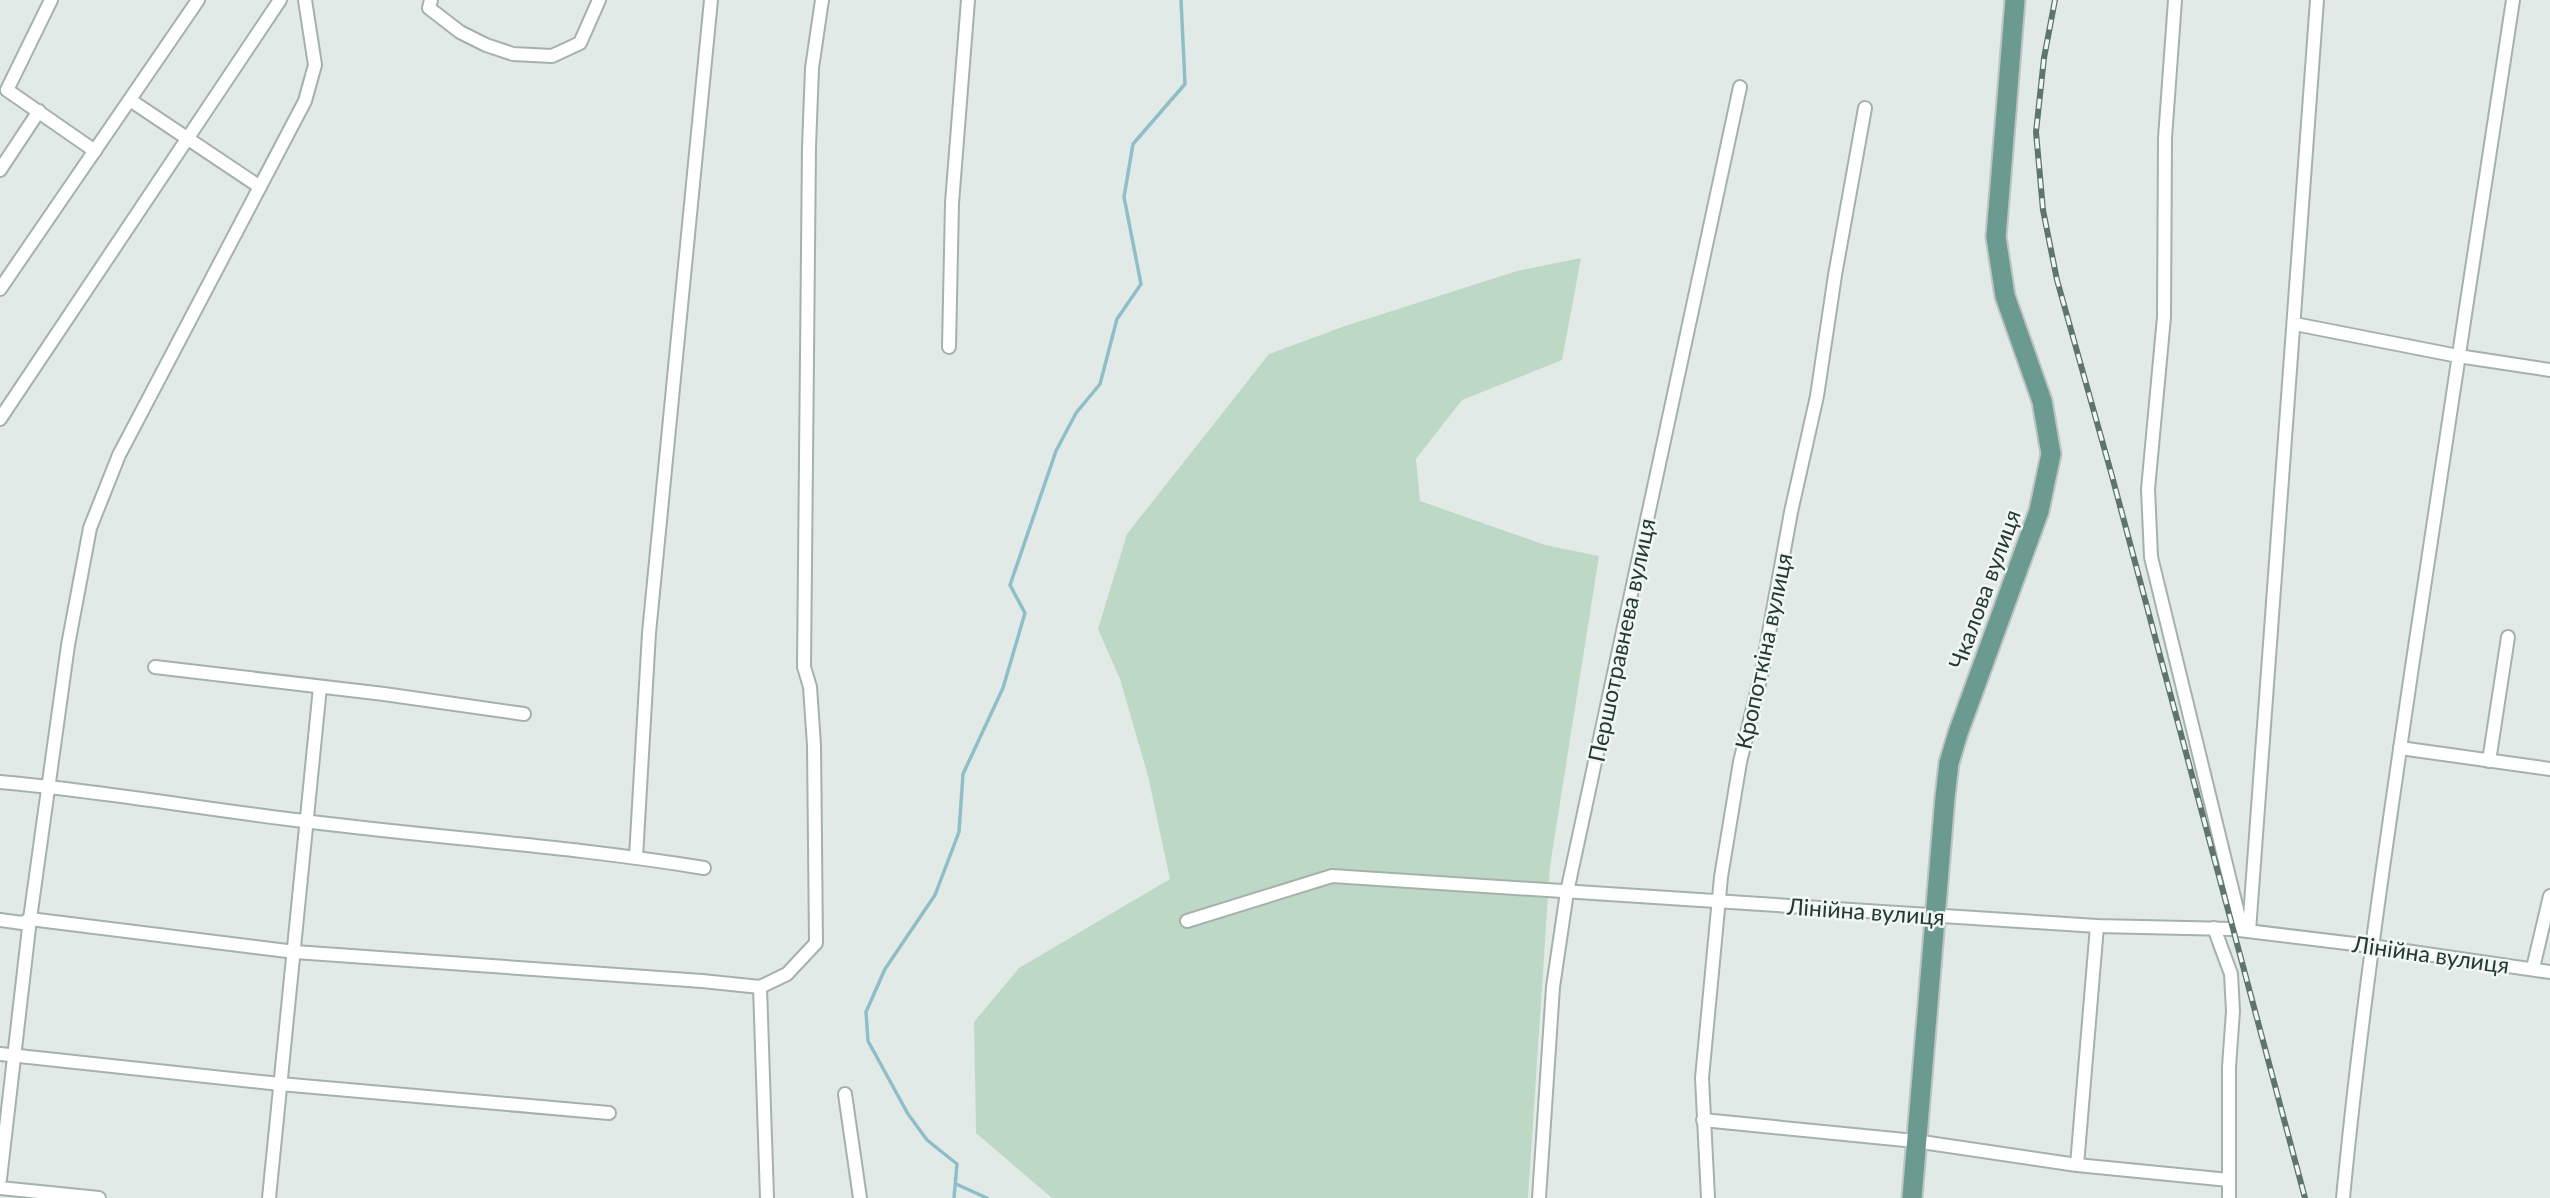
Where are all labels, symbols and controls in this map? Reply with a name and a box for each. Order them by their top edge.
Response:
street label: Чкалова вулиця [1942,506,2026,672]
street label: Першотравнева вулиця [1582,516,1660,764]
street label: Кропоткіна вулиця [1729,550,1797,752]
street label: Лінійна вулиця [1785,891,1946,930]
street label: Лінійна вулиця [2350,929,2511,979]

